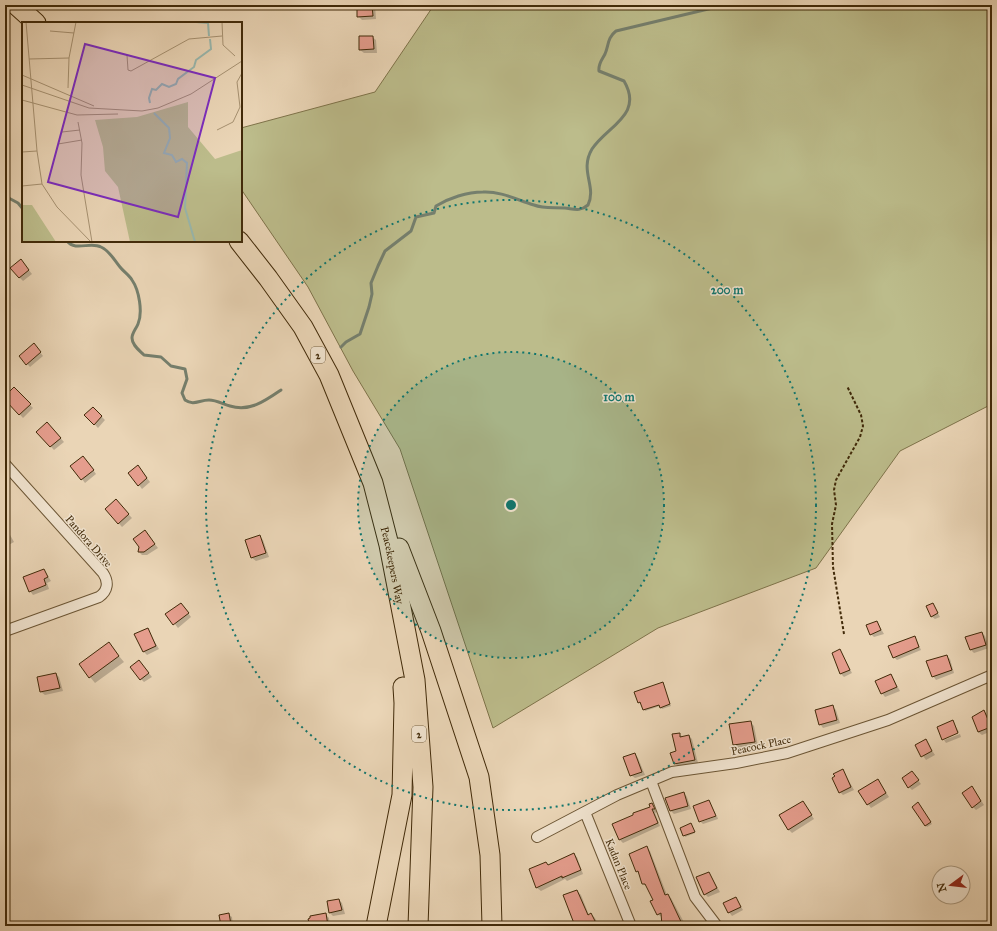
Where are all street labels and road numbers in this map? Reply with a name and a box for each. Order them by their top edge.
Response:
road number: 2 [311,347,325,363]
street label: Pandora Drive [63,513,115,570]
street label: Peacekeepers Way [377,525,406,606]
road number: 2 [412,726,426,742]
street label: Peacock Place [730,733,793,758]
street label: Kadan Place [602,837,635,892]

